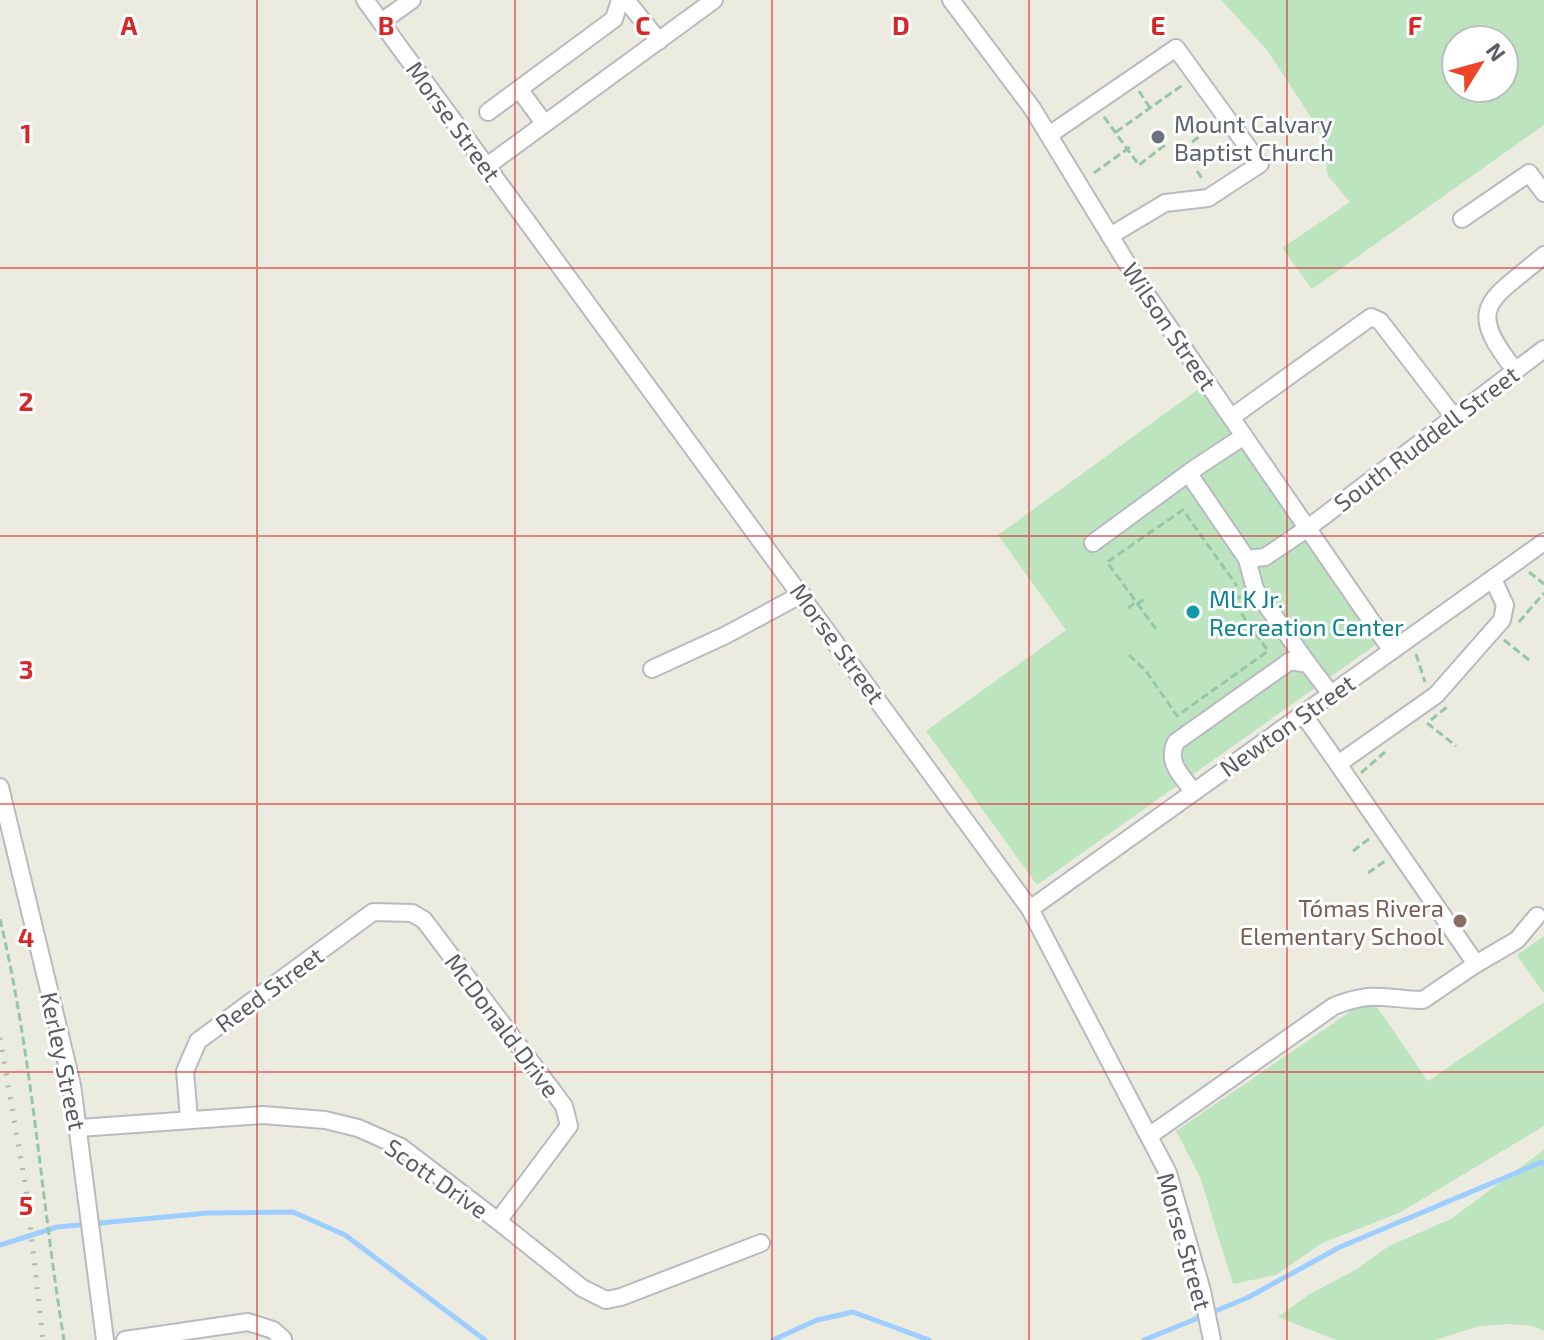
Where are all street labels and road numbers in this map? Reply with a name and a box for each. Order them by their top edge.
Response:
street label: Morse Street [401,55,507,187]
street label: Wilson Street [1117,257,1223,395]
street label: South Ruddell Street [1328,359,1524,517]
street label: Morse Street [785,577,891,709]
street label: Newton Street [1214,668,1360,782]
street label: Reed Street [209,940,329,1038]
street label: McDonald Drive [439,947,567,1103]
street label: Kerley Street [35,989,93,1133]
street label: Scott Drive [380,1132,494,1224]
street label: Morse Street [1152,1169,1218,1313]

